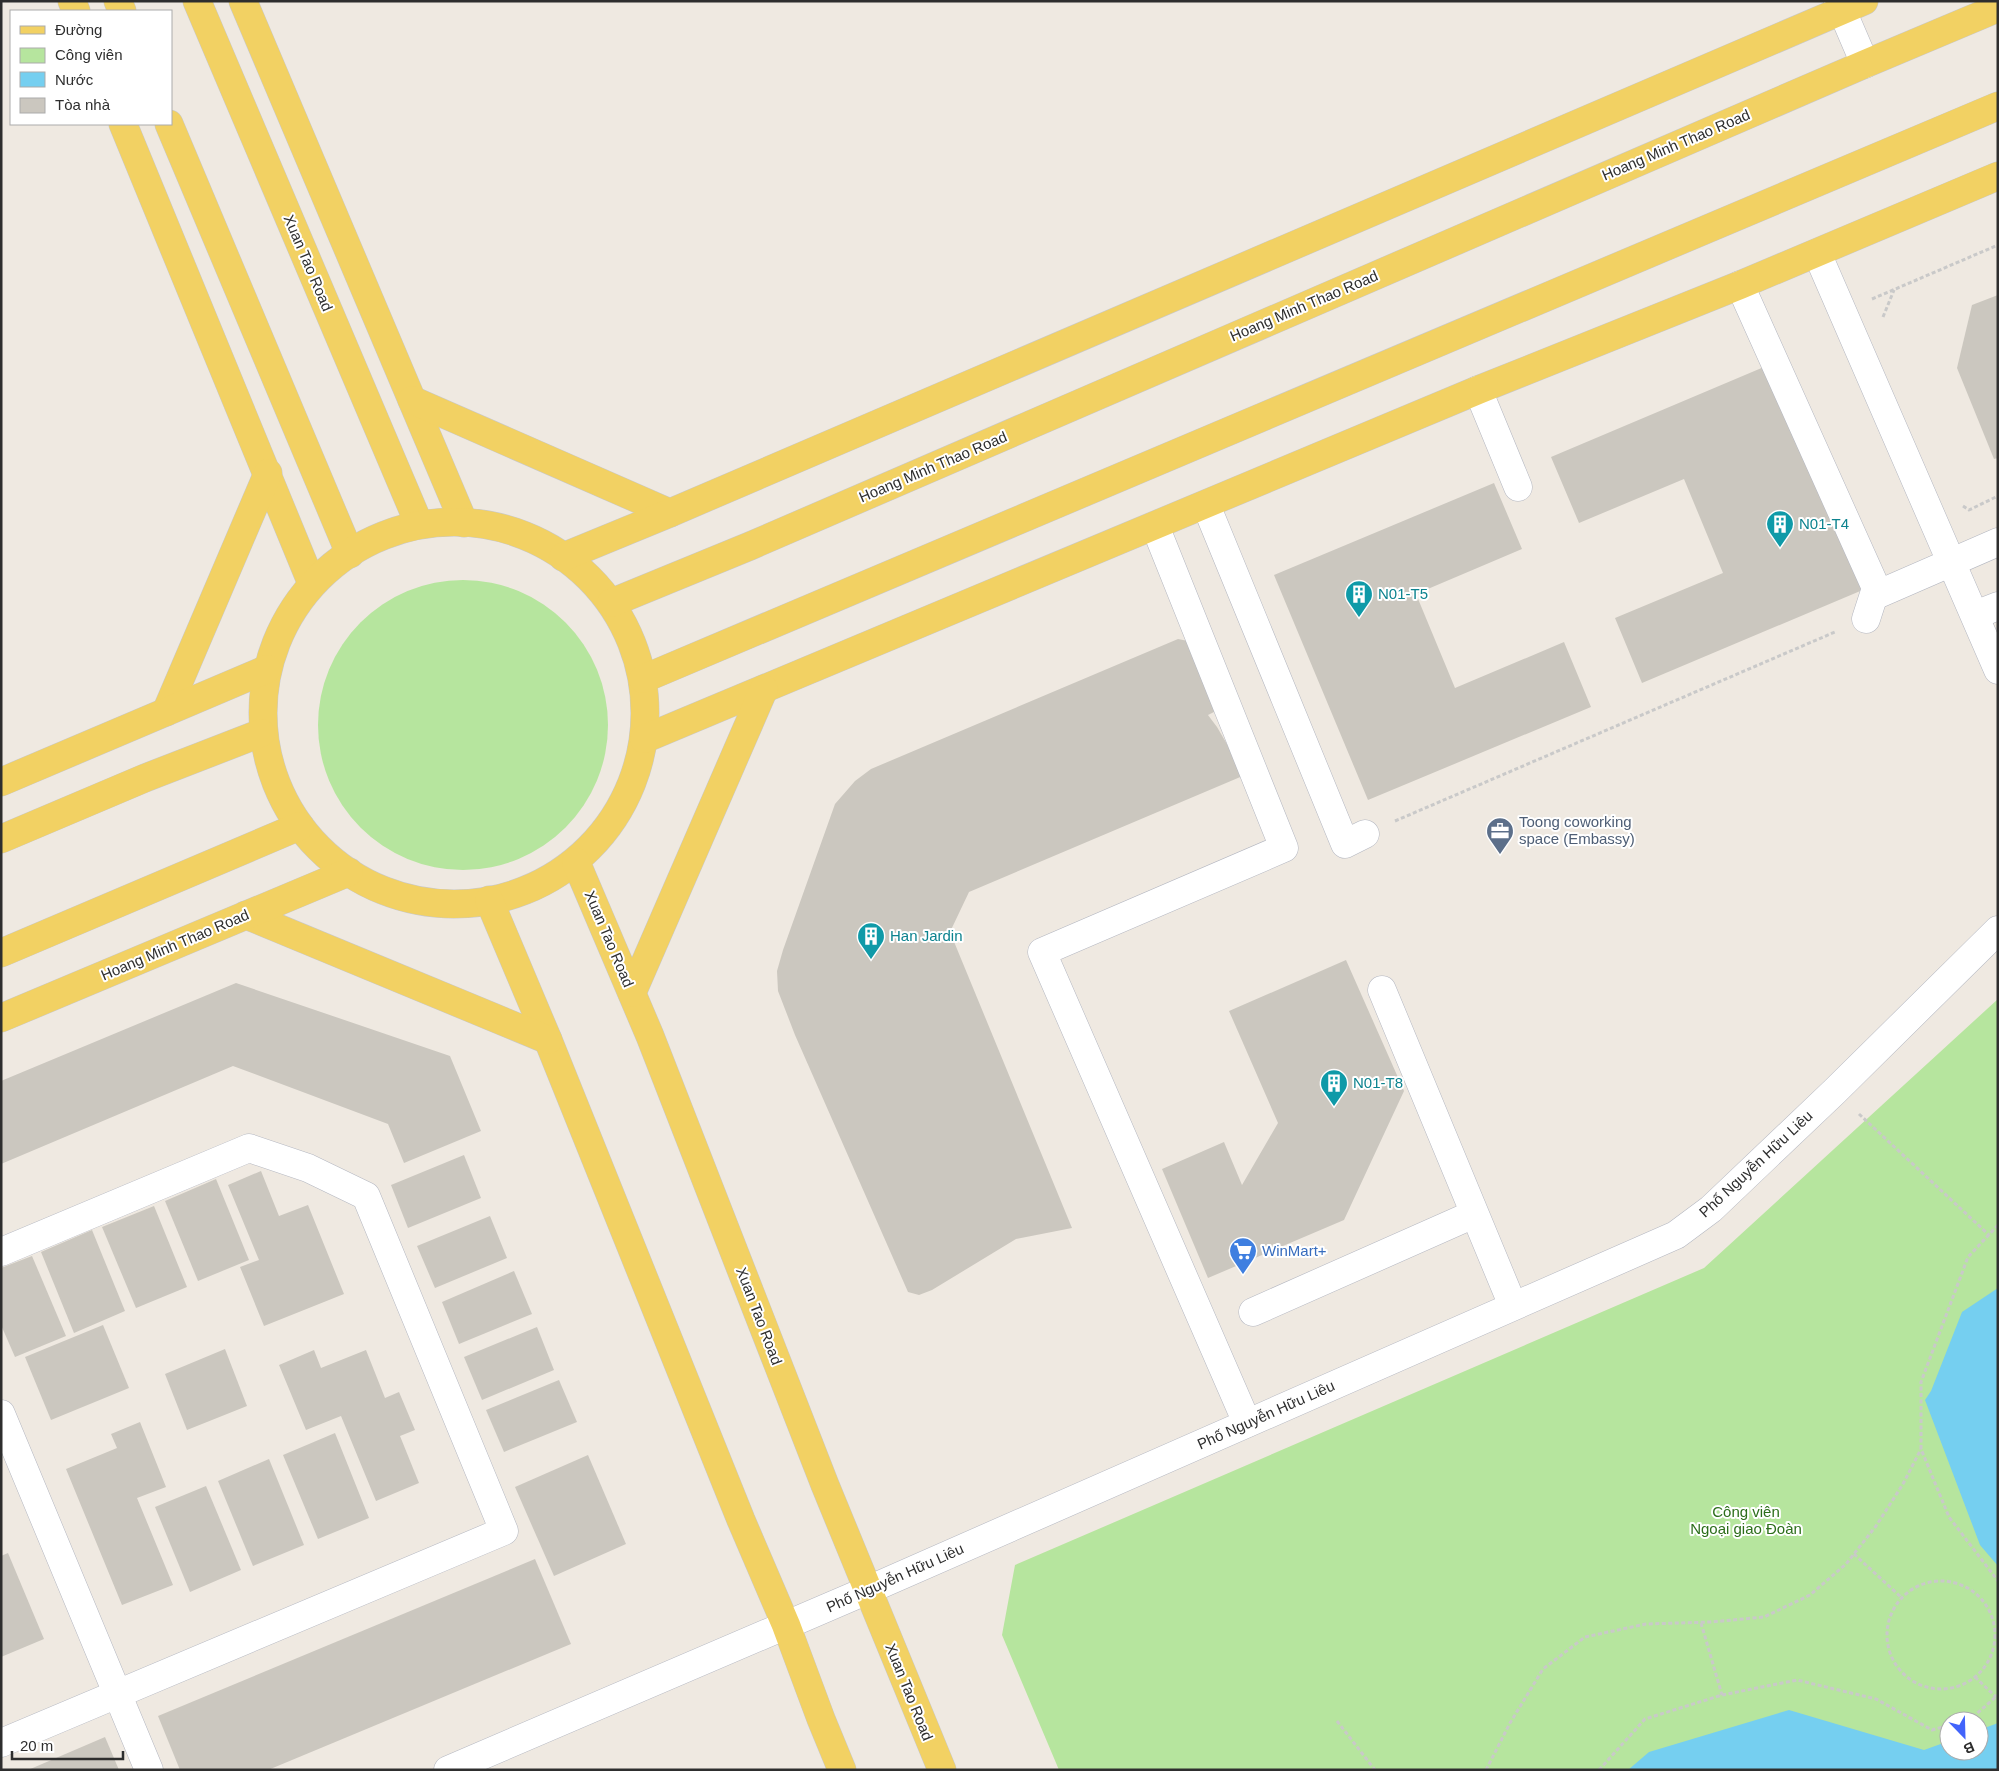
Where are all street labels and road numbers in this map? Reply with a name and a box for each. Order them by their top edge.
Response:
street label: Hoang Minh Thao Road [1599,106,1752,183]
street label: Xuan Tao Road [280,212,336,314]
street label: Hoang Minh Thao Road [1227,267,1380,344]
street label: Hoang Minh Thao Road [856,428,1009,505]
street label: Xuan Tao Road [581,888,637,990]
street label: Hoang Minh Thao Road [98,906,251,983]
street label: Phố Nguyễn Hữu Liêu [1696,1107,1816,1220]
street label: Xuan Tao Road [733,1265,786,1367]
street label: Phố Nguyễn Hữu Liêu [1195,1377,1337,1453]
street label: Phố Nguyễn Hữu Liêu [824,1540,966,1616]
street label: Xuan Tao Road [882,1641,937,1743]

